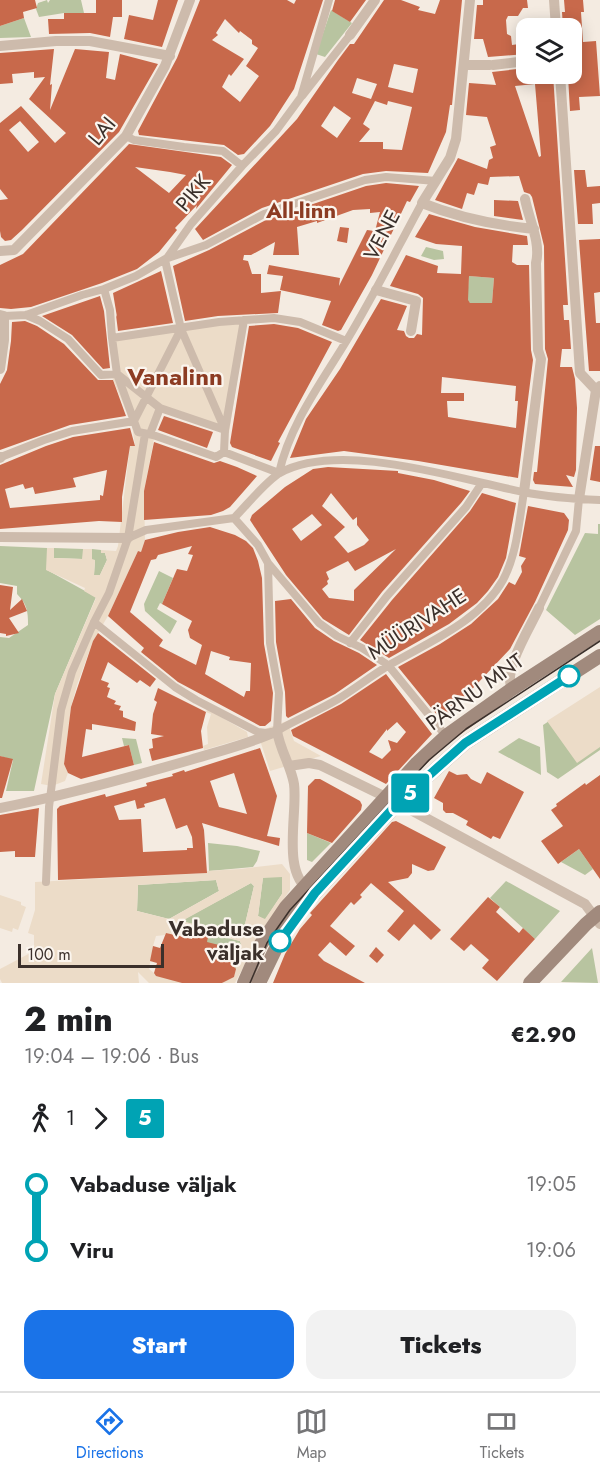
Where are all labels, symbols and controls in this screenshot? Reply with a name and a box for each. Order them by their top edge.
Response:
map controls [516,18,582,84]
button: layers [516,18,582,84]
street label: LAI [81,110,123,152]
street label: PIKK [169,168,218,218]
district label: All-linn [265,194,336,226]
street label: VENE [356,204,408,266]
district label: Vanalinn [126,359,223,394]
street label: MÜÜRIVAHE [362,581,472,667]
street label: PÄRNU MNT [420,646,530,738]
unlabelled marker [558,665,580,687]
line badge: 5 [390,774,430,812]
text: 5 [403,778,417,808]
place label: Vabaduse väljak [167,914,264,968]
marker: Vabaduse väljak [269,930,291,952]
scale bar [18,941,164,968]
text: 100 m [27,943,71,966]
text: 2 min [24,996,113,1043]
text: €2.90 [511,1018,576,1050]
text: 19:04 – 19:06 · Bus [24,1042,199,1071]
icon: walk [24,1102,57,1135]
icon: forward [84,1102,117,1135]
text: 5 [138,1103,152,1133]
text: 1 [66,1104,75,1133]
text: Vabaduse väljak [70,1168,237,1200]
text: 19:05 [526,1170,576,1199]
text: Viru [70,1234,114,1266]
text: 19:06 [526,1236,576,1265]
button: Start [24,1310,294,1379]
button: Tickets [306,1310,576,1379]
tab: Directions [76,1405,144,1464]
tab: Map [295,1405,328,1464]
tab: Tickets [480,1405,524,1464]

